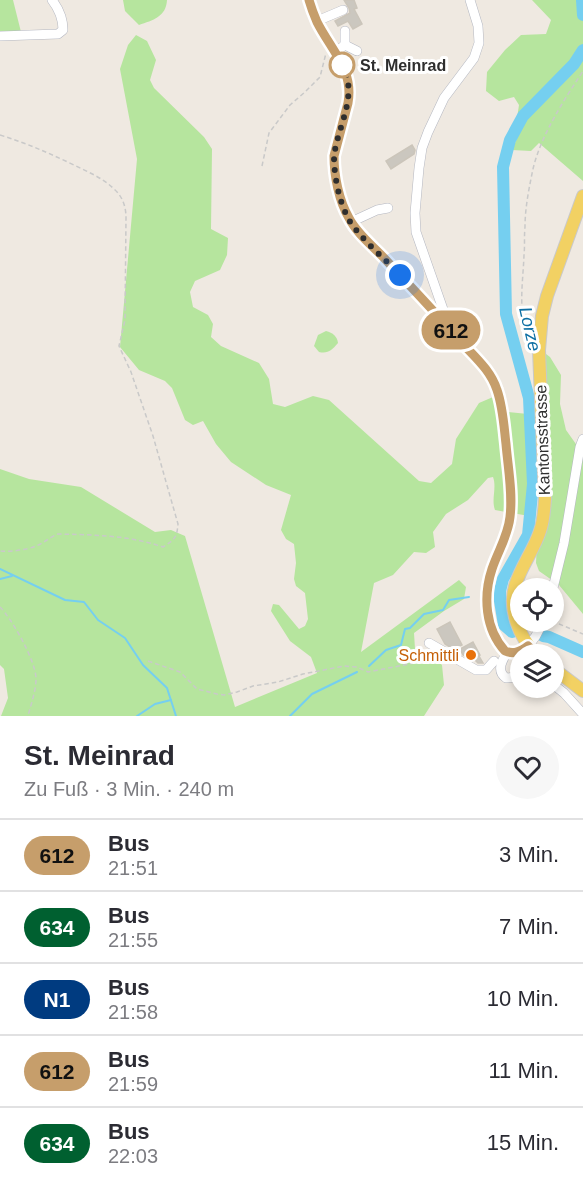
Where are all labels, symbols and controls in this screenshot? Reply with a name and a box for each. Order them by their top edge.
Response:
marker: St. Meinrad [329,52,355,78]
place label: St. Meinrad [360,57,446,74]
your location [385,260,415,290]
water label: Lorze [515,305,545,353]
line badge: 612 [416,310,486,350]
text: 612 [433,319,469,342]
street label: Kantonsstrasse [532,384,553,495]
map controls [510,578,564,698]
button: locate [510,578,564,632]
button: layers [510,644,564,698]
place label: Schmittli [399,647,459,664]
marker: Schmittli [464,648,478,662]
button: heart [496,736,559,799]
text: St. Meinrad [24,740,175,771]
text: Zu Fuß · 3 Min. · 240 m [24,778,234,800]
text: Bus [108,831,150,856]
text: 3 Min. [499,842,559,867]
text: 612 [39,844,75,867]
text: 21:51 [108,857,158,879]
text: Bus [108,903,150,928]
text: 7 Min. [499,914,559,939]
text: 634 [39,916,75,939]
text: 21:55 [108,929,158,951]
text: Bus [108,975,150,1000]
text: 10 Min. [487,986,559,1011]
text: N1 [44,988,70,1011]
text: 21:58 [108,1001,158,1023]
text: Bus [108,1047,150,1072]
text: 11 Min. [488,1058,559,1083]
text: 612 [39,1060,75,1083]
text: 21:59 [108,1073,158,1095]
text: Bus [108,1119,150,1144]
text: 15 Min. [487,1130,559,1155]
text: 634 [39,1132,75,1155]
text: 22:03 [108,1145,158,1167]

